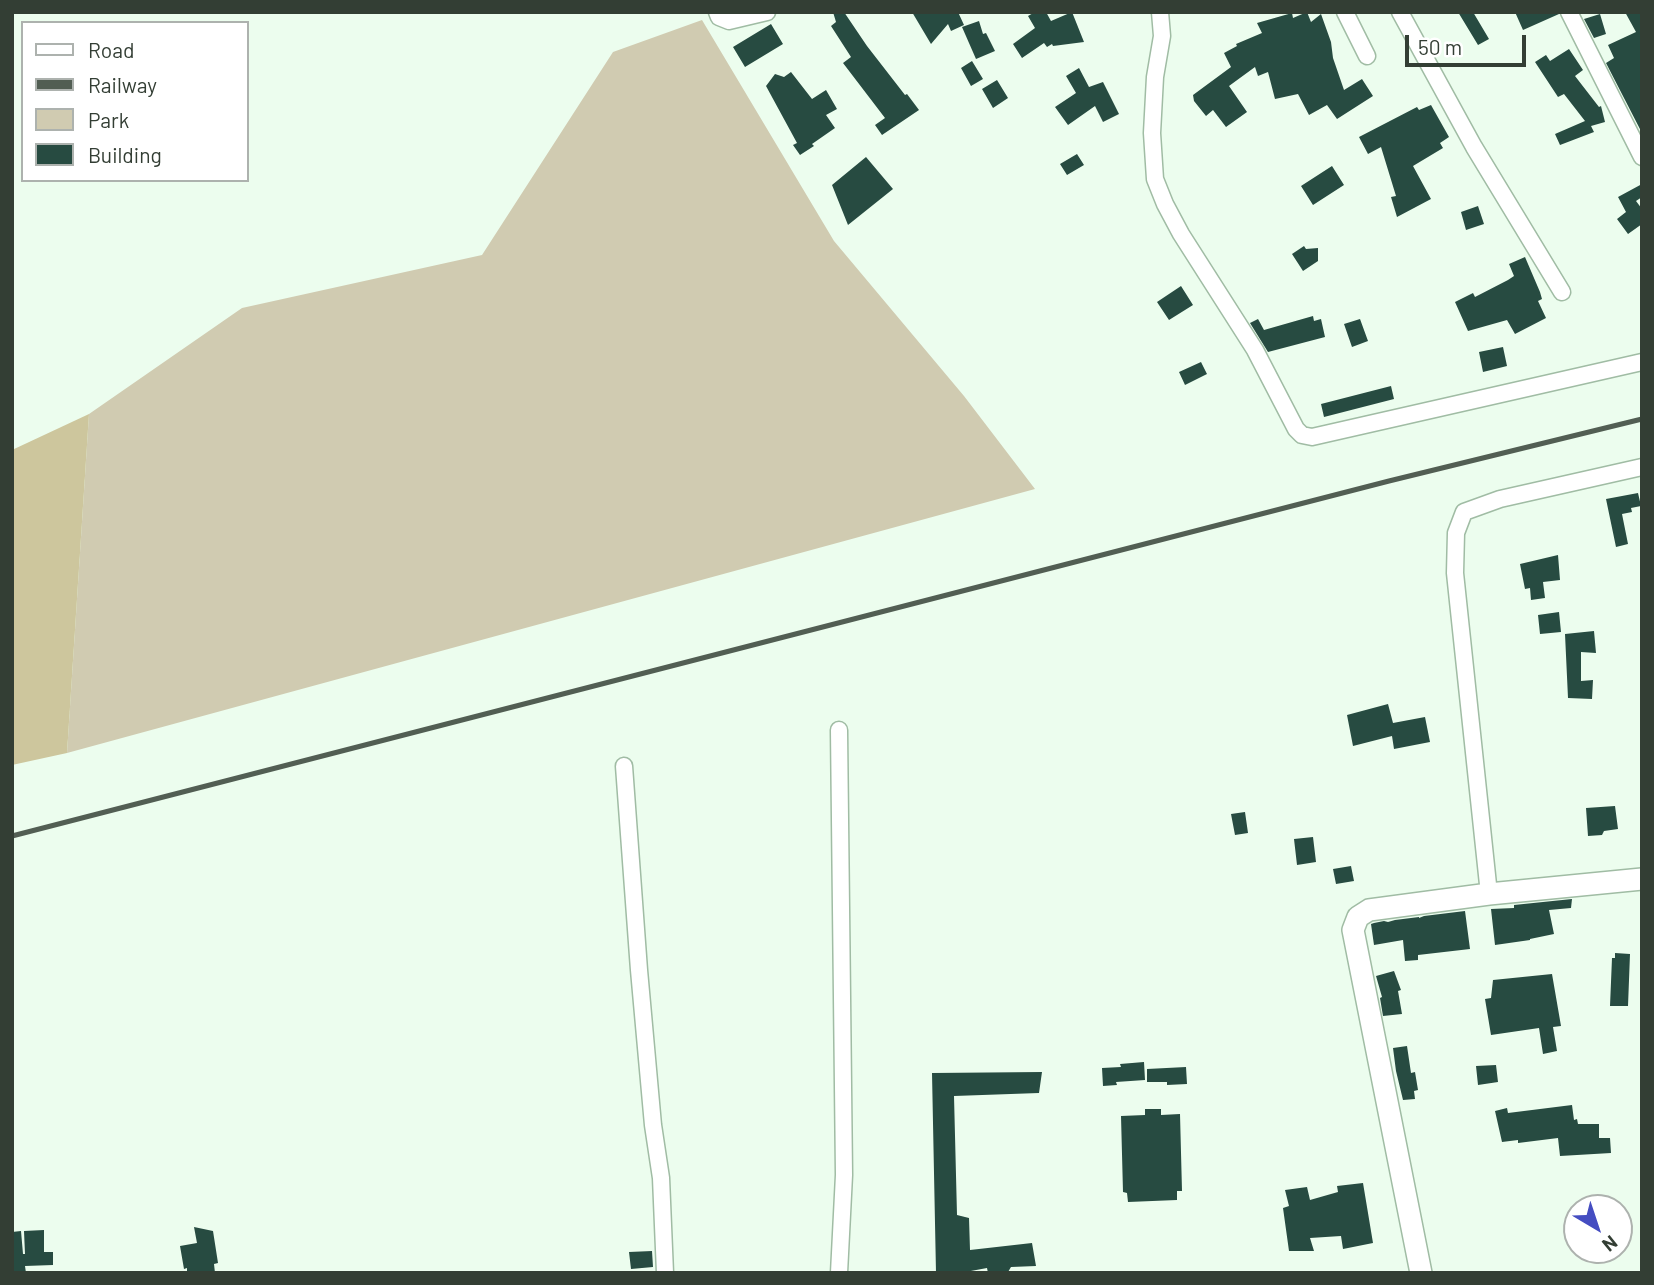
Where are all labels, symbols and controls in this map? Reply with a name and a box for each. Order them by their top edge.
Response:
legend [21,21,248,182]
scale bar [1409,21,1530,65]
text: 50 m [1418,34,1462,59]
text: Road [88,37,134,62]
text: Railway [88,72,157,97]
text: Park [88,107,129,132]
text: Building [88,142,162,167]
north arrow [1563,1194,1633,1264]
text: N [1598,1231,1622,1257]

